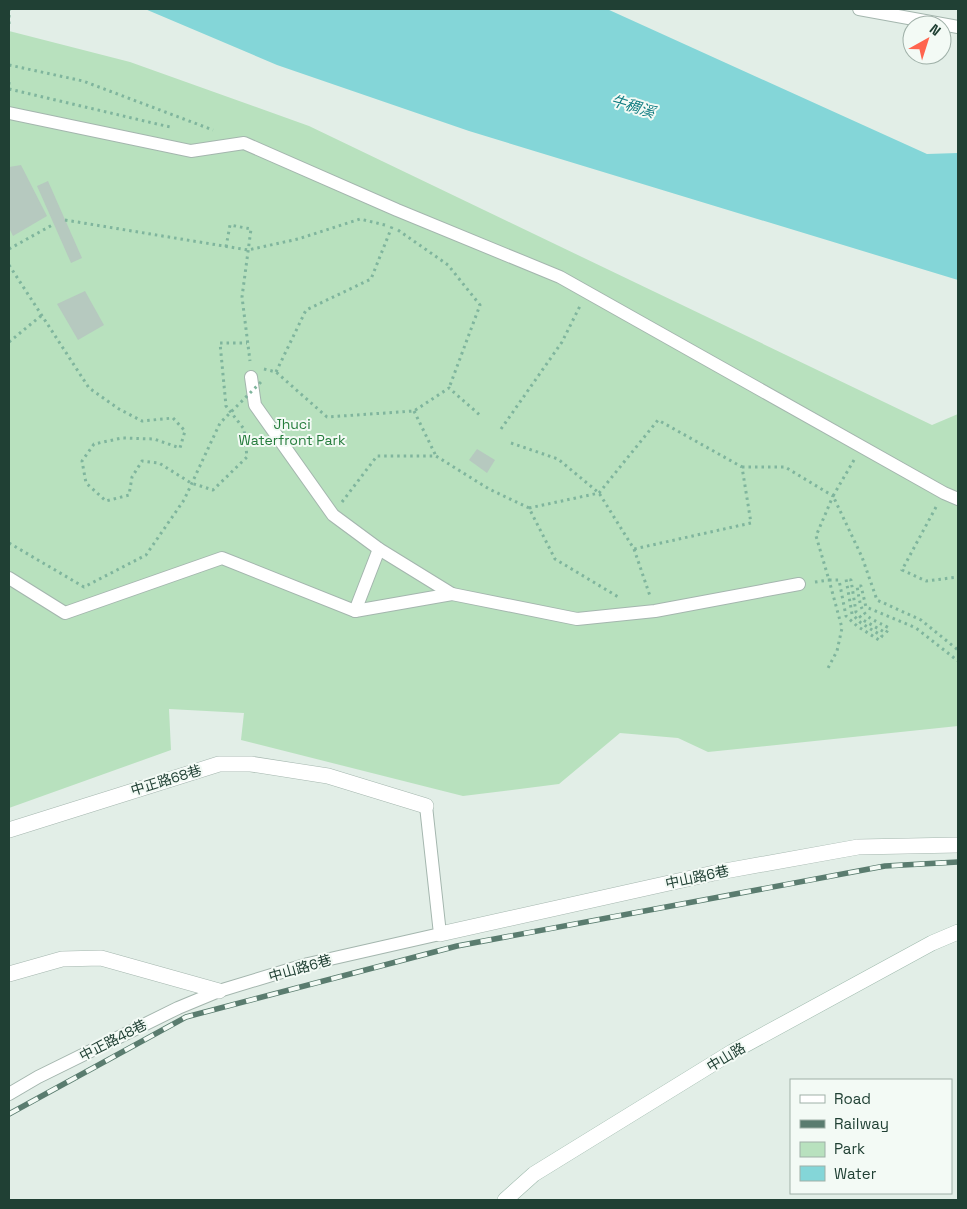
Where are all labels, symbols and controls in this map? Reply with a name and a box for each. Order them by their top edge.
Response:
north arrow [902,15,952,65]
text: N [926,20,944,40]
water label: 牛稠溪 [609,90,659,122]
park label: Jhuci Waterfront Park [239,415,346,449]
street label: 中正路68巷 [128,761,204,799]
street label: 中山路6巷 [664,861,730,893]
street label: 中山路6巷 [266,950,334,986]
street label: 中正路48巷 [76,1015,150,1065]
street label: 中山路 [703,1038,749,1076]
legend [790,1079,952,1194]
text: Road [834,1089,871,1108]
text: Railway [834,1114,889,1133]
text: Park [834,1139,865,1158]
text: Water [834,1164,877,1183]

